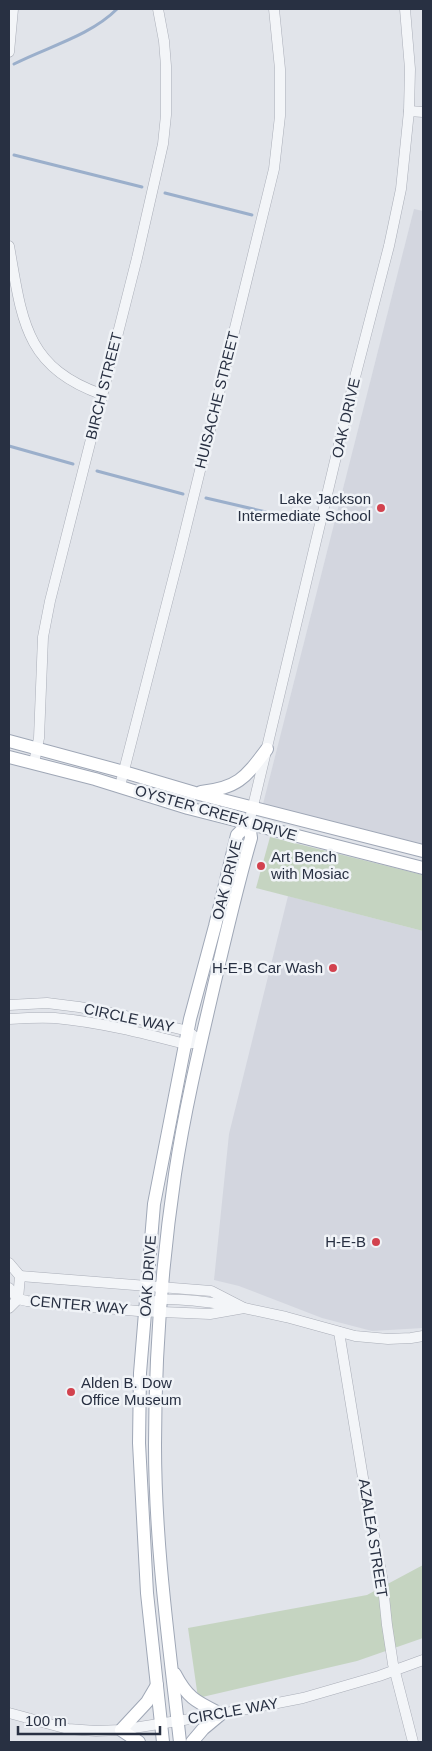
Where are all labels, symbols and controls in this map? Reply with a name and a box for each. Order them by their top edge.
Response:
street label: HUISACHE STREET [191,329,242,470]
street label: BIRCH STREET [82,330,125,441]
street label: OAK DRIVE [328,376,363,460]
place label: Lake Jackson Intermediate School [238,490,371,524]
marker: Lake Jackson Intermediate School [375,502,387,514]
street label: OYSTER CREEK DRIVE [133,781,299,844]
street label: OAK DRIVE [208,838,245,922]
place label: Art Bench with Mosiac [270,848,350,882]
marker: Art Bench with Mosiac [255,860,267,872]
place label: H-E-B Car Wash [212,959,323,976]
marker: H-E-B Car Wash [327,962,339,974]
street label: CIRCLE WAY [82,1000,176,1035]
place label: H-E-B [325,1233,366,1250]
street label: OAK DRIVE [136,1235,159,1317]
marker: H-E-B [370,1236,382,1248]
street label: CENTER WAY [29,1292,129,1317]
place label: Alden B. Dow Office Museum [81,1374,182,1408]
marker: Alden B. Dow Office Museum [65,1386,77,1398]
street label: AZALEA STREET [356,1477,391,1599]
street label: CIRCLE WAY [186,1694,280,1727]
scale bar [18,1704,160,1736]
text: 100 m [25,1712,67,1729]

